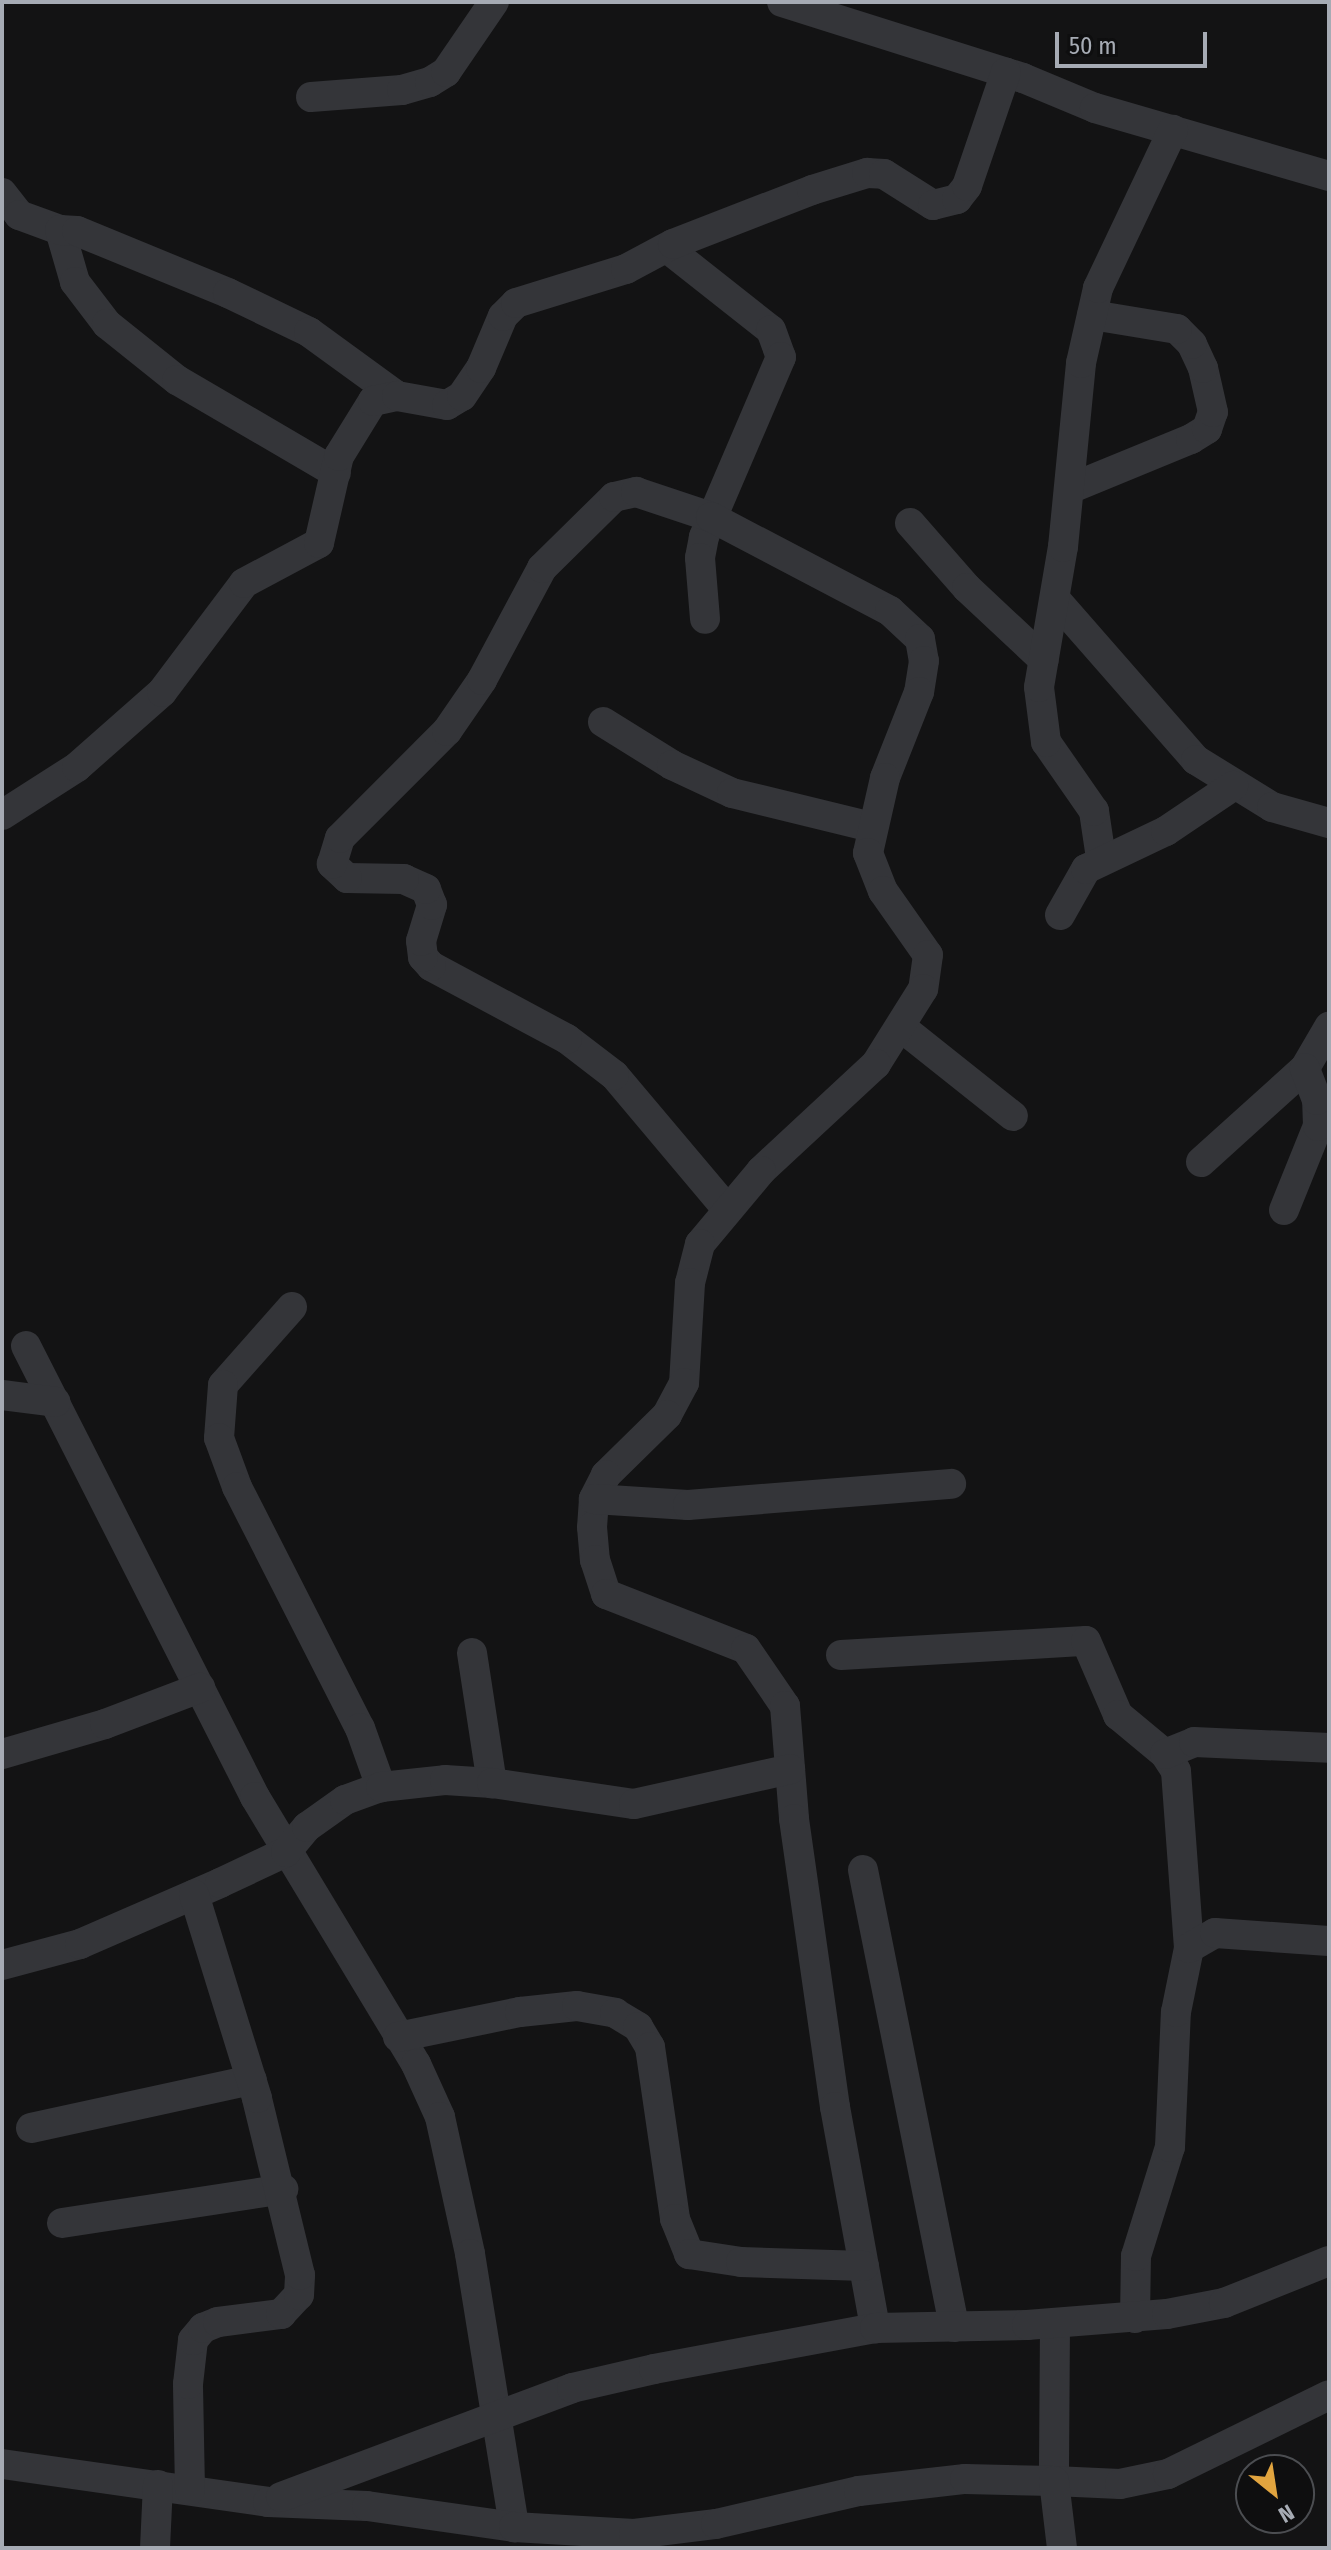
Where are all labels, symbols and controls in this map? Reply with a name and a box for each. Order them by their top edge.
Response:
scale bar [1059,16,1211,66]
text: 50 m [1069,32,1117,60]
north arrow [1235,2454,1315,2534]
text: N [1274,2498,1299,2528]

